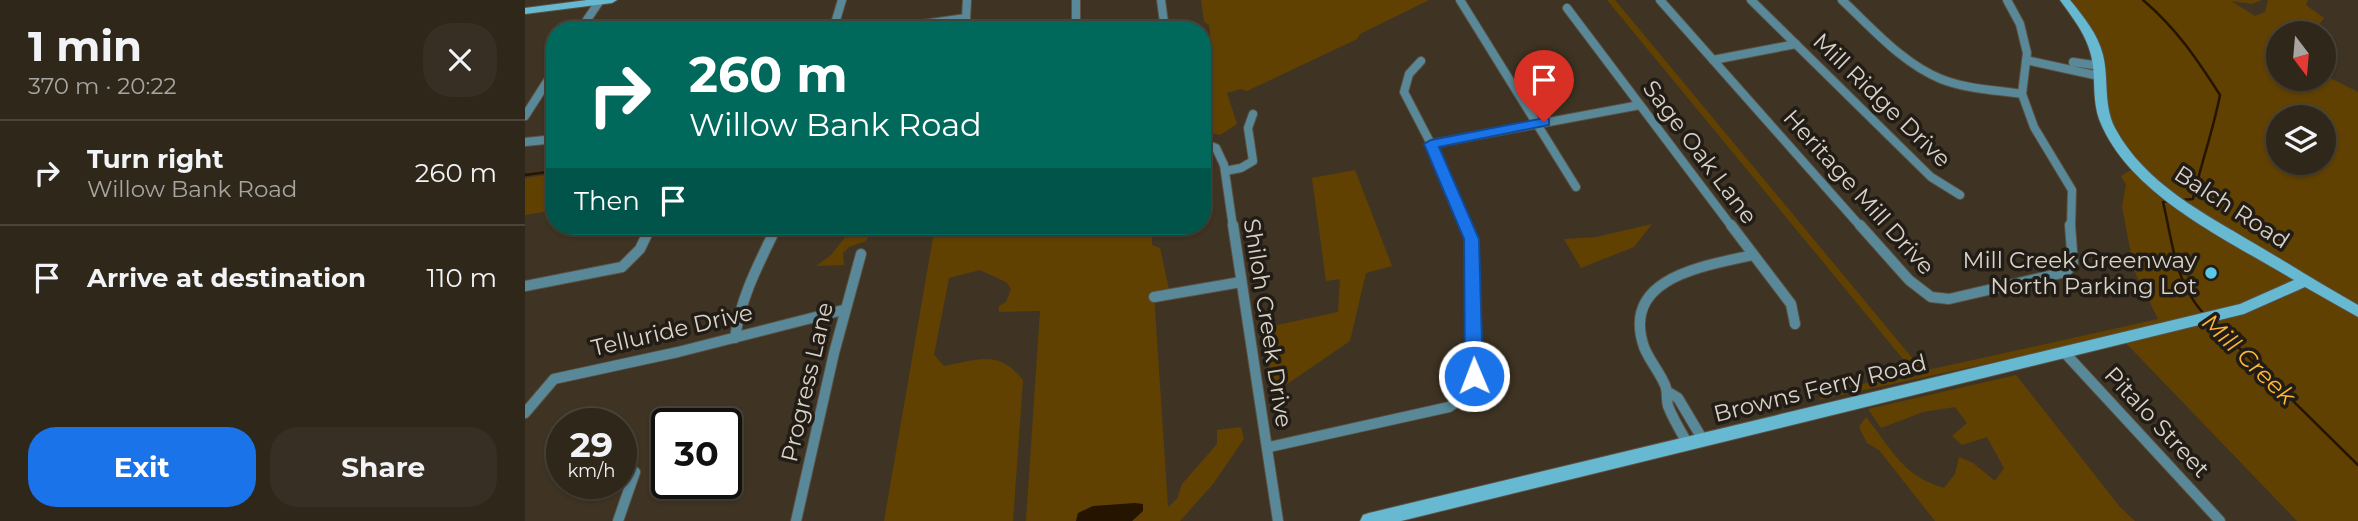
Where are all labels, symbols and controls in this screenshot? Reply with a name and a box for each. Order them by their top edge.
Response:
text: 1 min [28,20,142,72]
north arrow [2266,21,2336,91]
map controls [2266,21,2336,175]
button: close [423,23,497,97]
street label: Mill Ridge Drive [1807,27,1957,173]
text: 260 m [689,45,848,104]
icon: right [574,49,665,140]
pin [1514,50,1574,122]
icon: arrive [1525,61,1563,99]
text: 370 m · 20:22 [28,72,177,100]
street label: Sage Oak Lane [1637,75,1763,229]
street label: Heritage Mill Drive [1777,104,1941,280]
text: Willow Bank Road [689,105,982,144]
button: layers [2266,105,2336,175]
text: Turn right [87,143,223,175]
icon: right [28,154,66,192]
text: 260 m [415,157,497,189]
street label: Balch Road [2169,159,2295,255]
text: Willow Bank Road [87,175,297,203]
icon: arrive [654,182,692,220]
text: Then [574,185,640,217]
street label: Shiloh Creek Drive [1238,217,1298,429]
place label: Mill Creek Greenway North Parking Lot [1962,246,2198,300]
icon: arrive [28,259,66,297]
text: Arrive at destination [87,262,366,294]
text: 110 m [427,262,497,294]
marker: Mill Creek Greenway North Parking Lot [2203,265,2219,281]
street label: Telluride Drive [589,298,755,362]
street label: Progress Lane [775,299,839,465]
water label: Mill Creek [2196,307,2303,412]
position arrow [1437,339,1511,413]
street label: Browns Ferry Road [1711,348,1929,428]
street label: Pitalo Street [2099,361,2215,483]
speed limit sign: 30 [651,408,742,499]
text: 29 [570,423,613,466]
button: Exit [28,427,256,507]
button: Share [270,427,497,507]
text: km/h [567,460,616,482]

